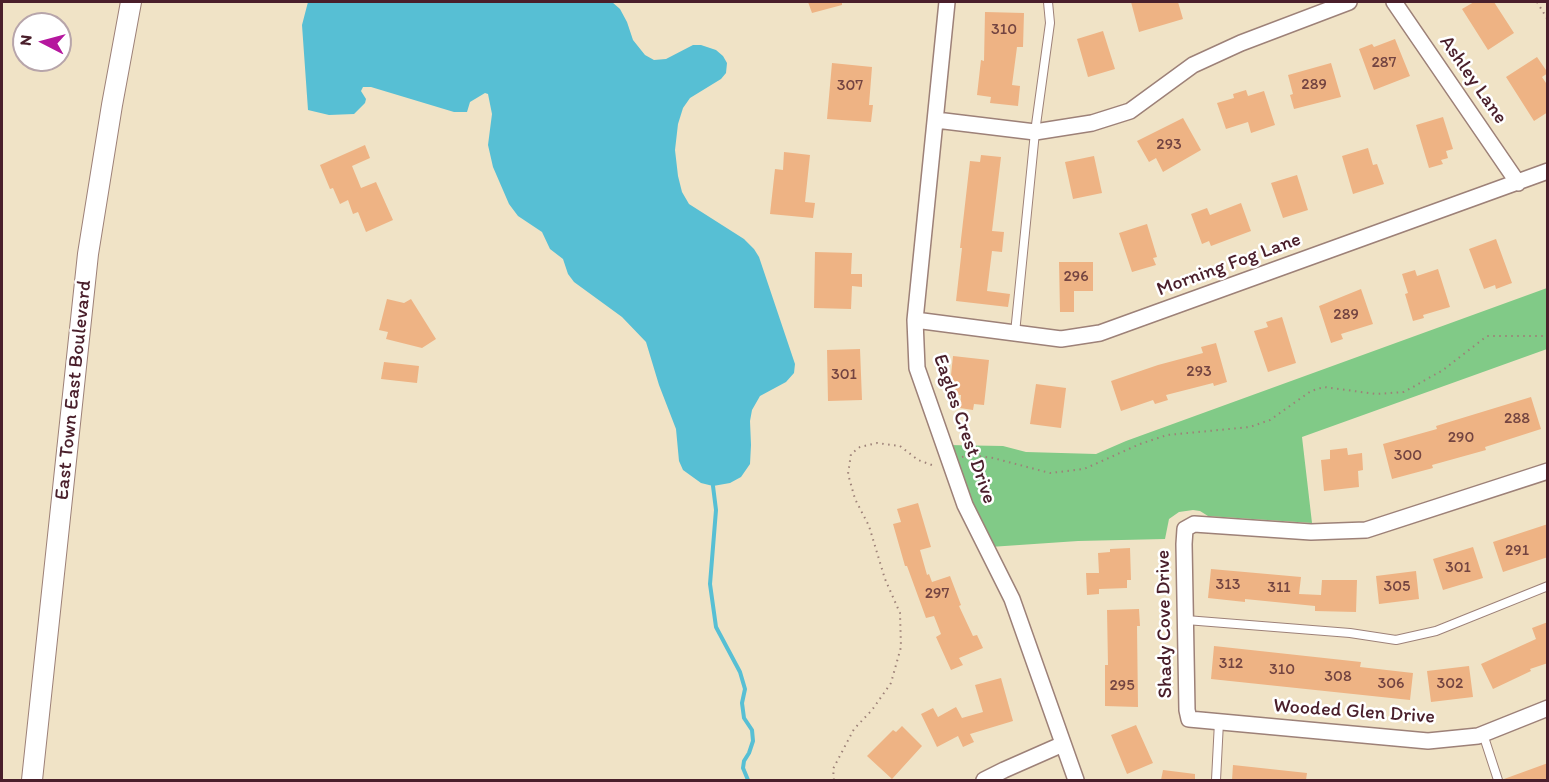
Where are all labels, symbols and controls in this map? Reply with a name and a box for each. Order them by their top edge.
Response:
north arrow [12,12,72,72]
house number: 310 [991,20,1017,40]
street label: Ashley Lane [1434,31,1512,129]
text: N [16,34,36,47]
house number: 287 [1371,53,1397,73]
house number: 289 [1301,75,1327,95]
house number: 307 [837,76,863,96]
house number: 293 [1156,135,1182,155]
street label: Morning Fog Lane [1154,228,1304,302]
house number: 296 [1063,267,1089,287]
street label: East Town East Boulevard [51,279,97,501]
house number: 289 [1333,305,1359,325]
street label: Eagles Crest Drive [927,351,1001,507]
house number: 293 [1186,362,1212,382]
house number: 301 [831,365,857,385]
house number: 288 [1504,409,1530,429]
house number: 290 [1448,428,1474,448]
house number: 300 [1394,446,1422,466]
house number: 291 [1505,541,1529,561]
street label: Shady Cove Drive [1152,550,1178,698]
house number: 301 [1445,558,1471,578]
house number: 313 [1216,575,1240,595]
house number: 305 [1384,577,1410,597]
house number: 311 [1267,578,1291,598]
house number: 297 [925,584,949,604]
house number: 312 [1219,654,1243,674]
house number: 310 [1269,660,1295,680]
house number: 308 [1324,667,1352,687]
house number: 306 [1377,674,1405,694]
house number: 302 [1437,674,1463,694]
house number: 295 [1109,676,1135,696]
street label: Wooded Glen Drive [1272,694,1436,730]

